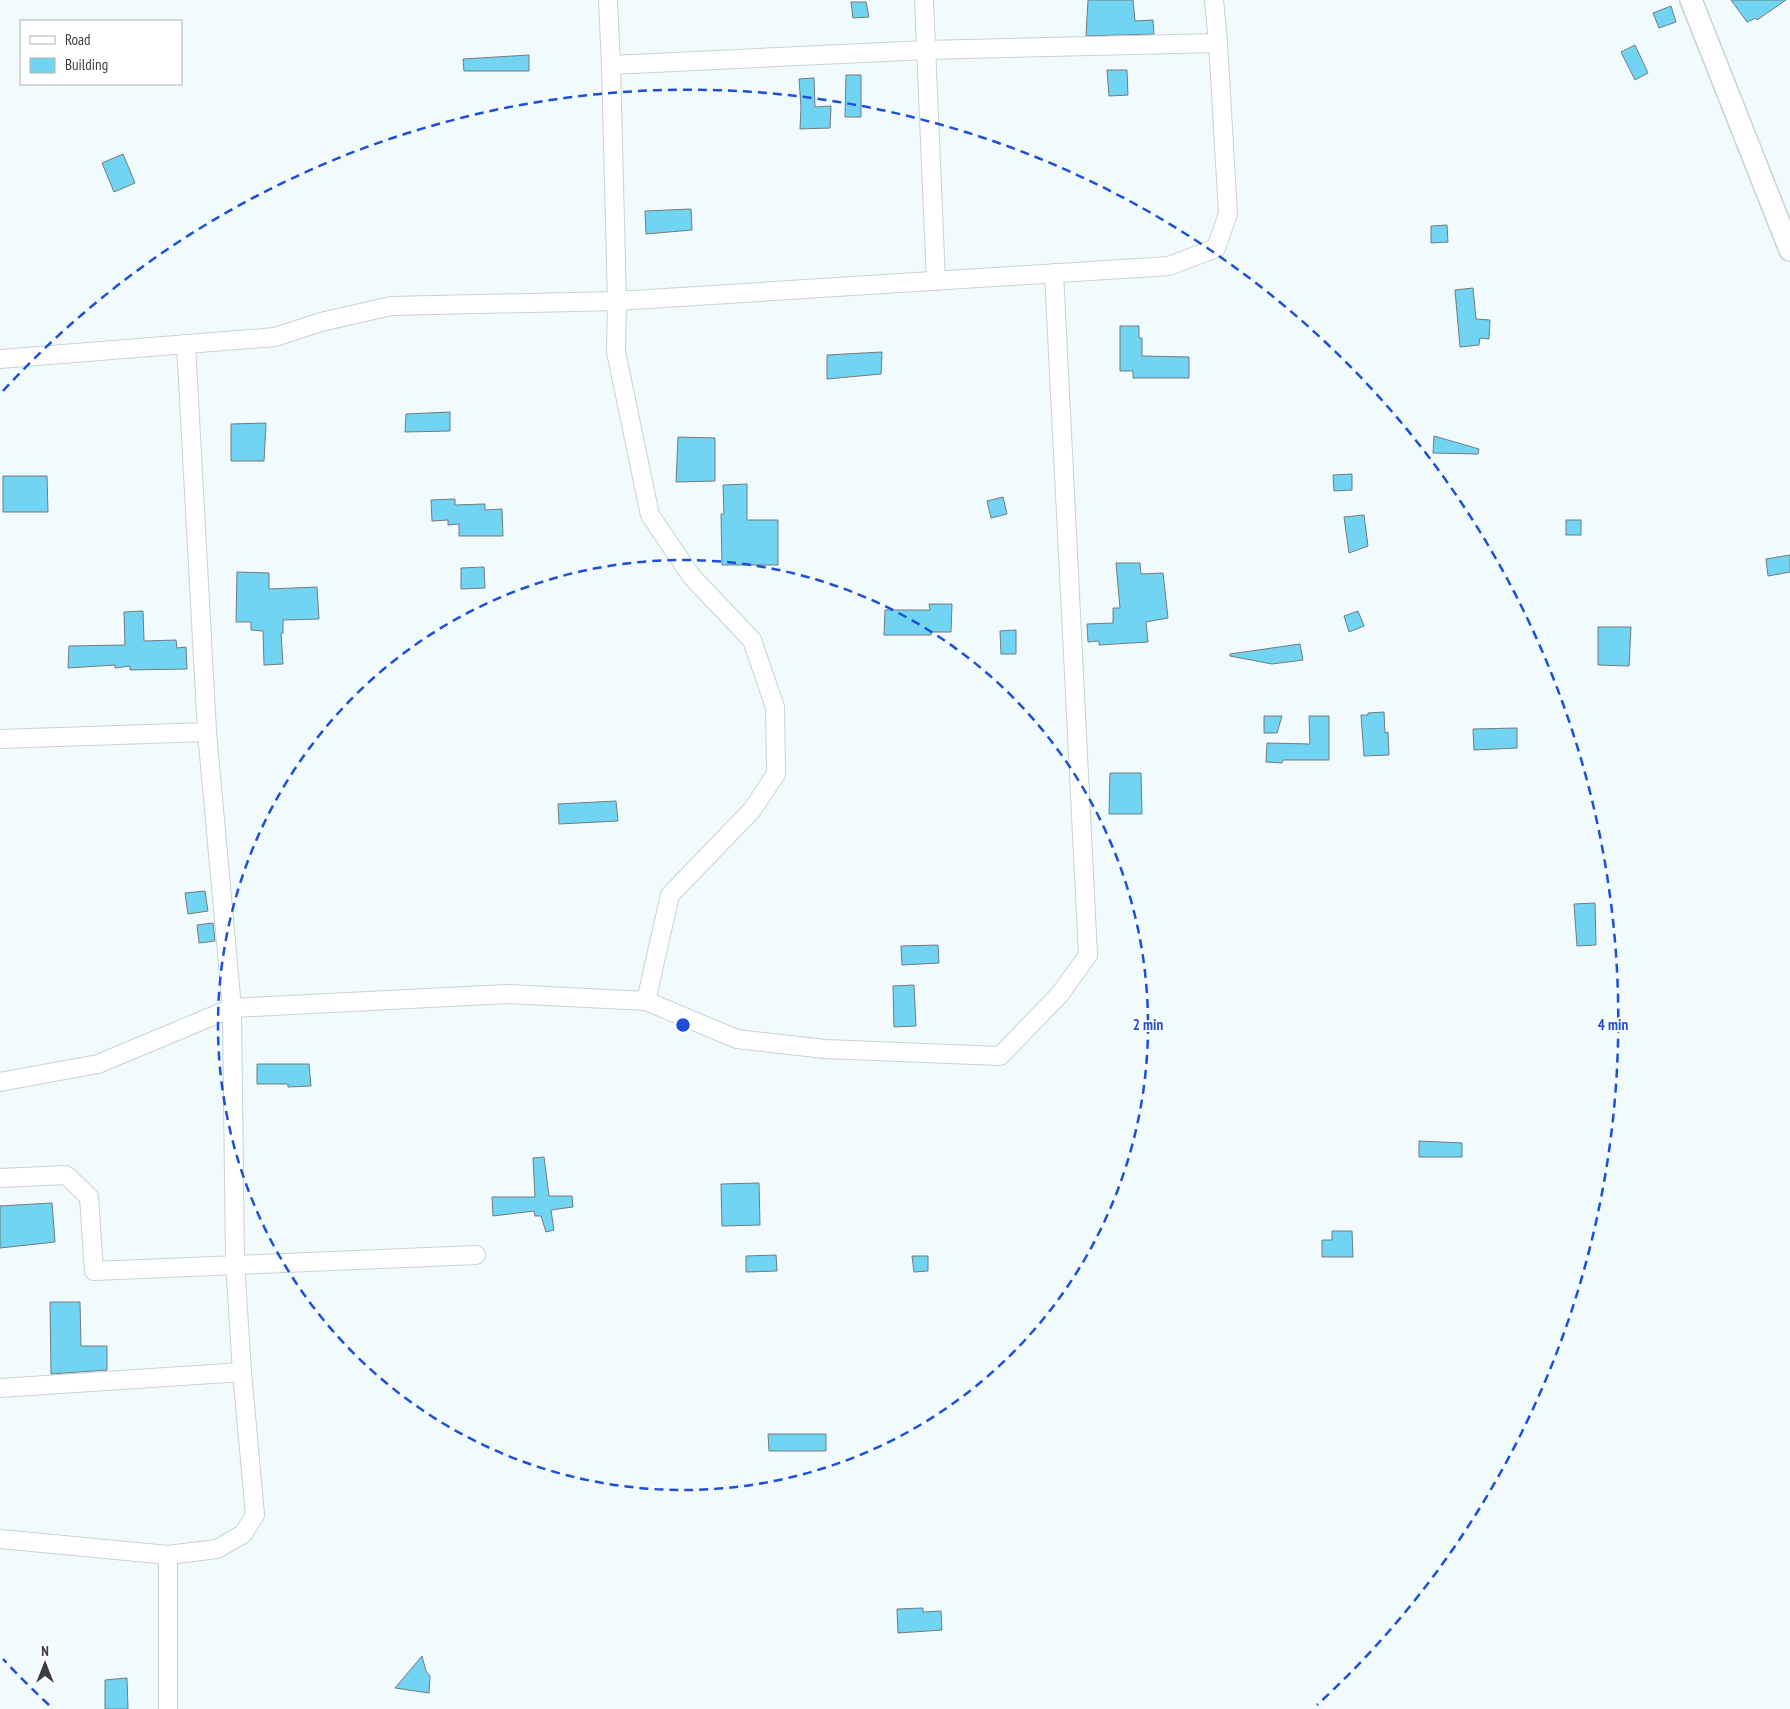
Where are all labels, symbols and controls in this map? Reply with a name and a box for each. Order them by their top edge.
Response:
legend [20,20,182,85]
text: Road [65,30,91,49]
text: Building [65,55,108,74]
text: 2 min [1133,1015,1163,1034]
text: 4 min [1598,1015,1628,1034]
centre of rings [674,1016,692,1034]
north arrow [20,1639,70,1689]
text: N [41,1642,49,1660]

